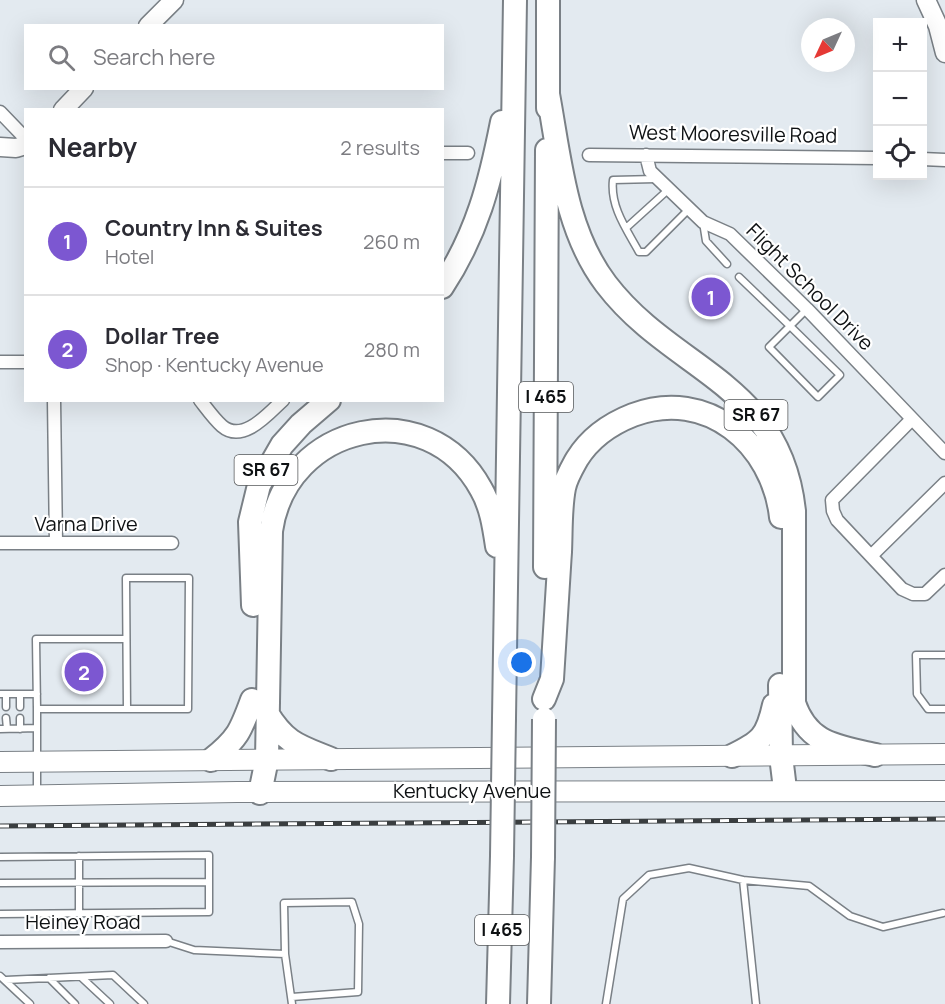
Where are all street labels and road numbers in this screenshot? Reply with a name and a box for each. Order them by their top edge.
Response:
street label: West Mooresville Road [629,118,837,149]
street label: Flight School Drive [741,217,880,356]
road number: I 465 [519,382,573,412]
road number: SR 67 [724,400,788,430]
road number: SR 67 [234,455,298,485]
street label: Varna Drive [34,510,138,537]
street label: Kentucky Avenue [393,777,551,804]
street label: Heiney Road [25,908,141,935]
road number: I 465 [475,915,529,945]

